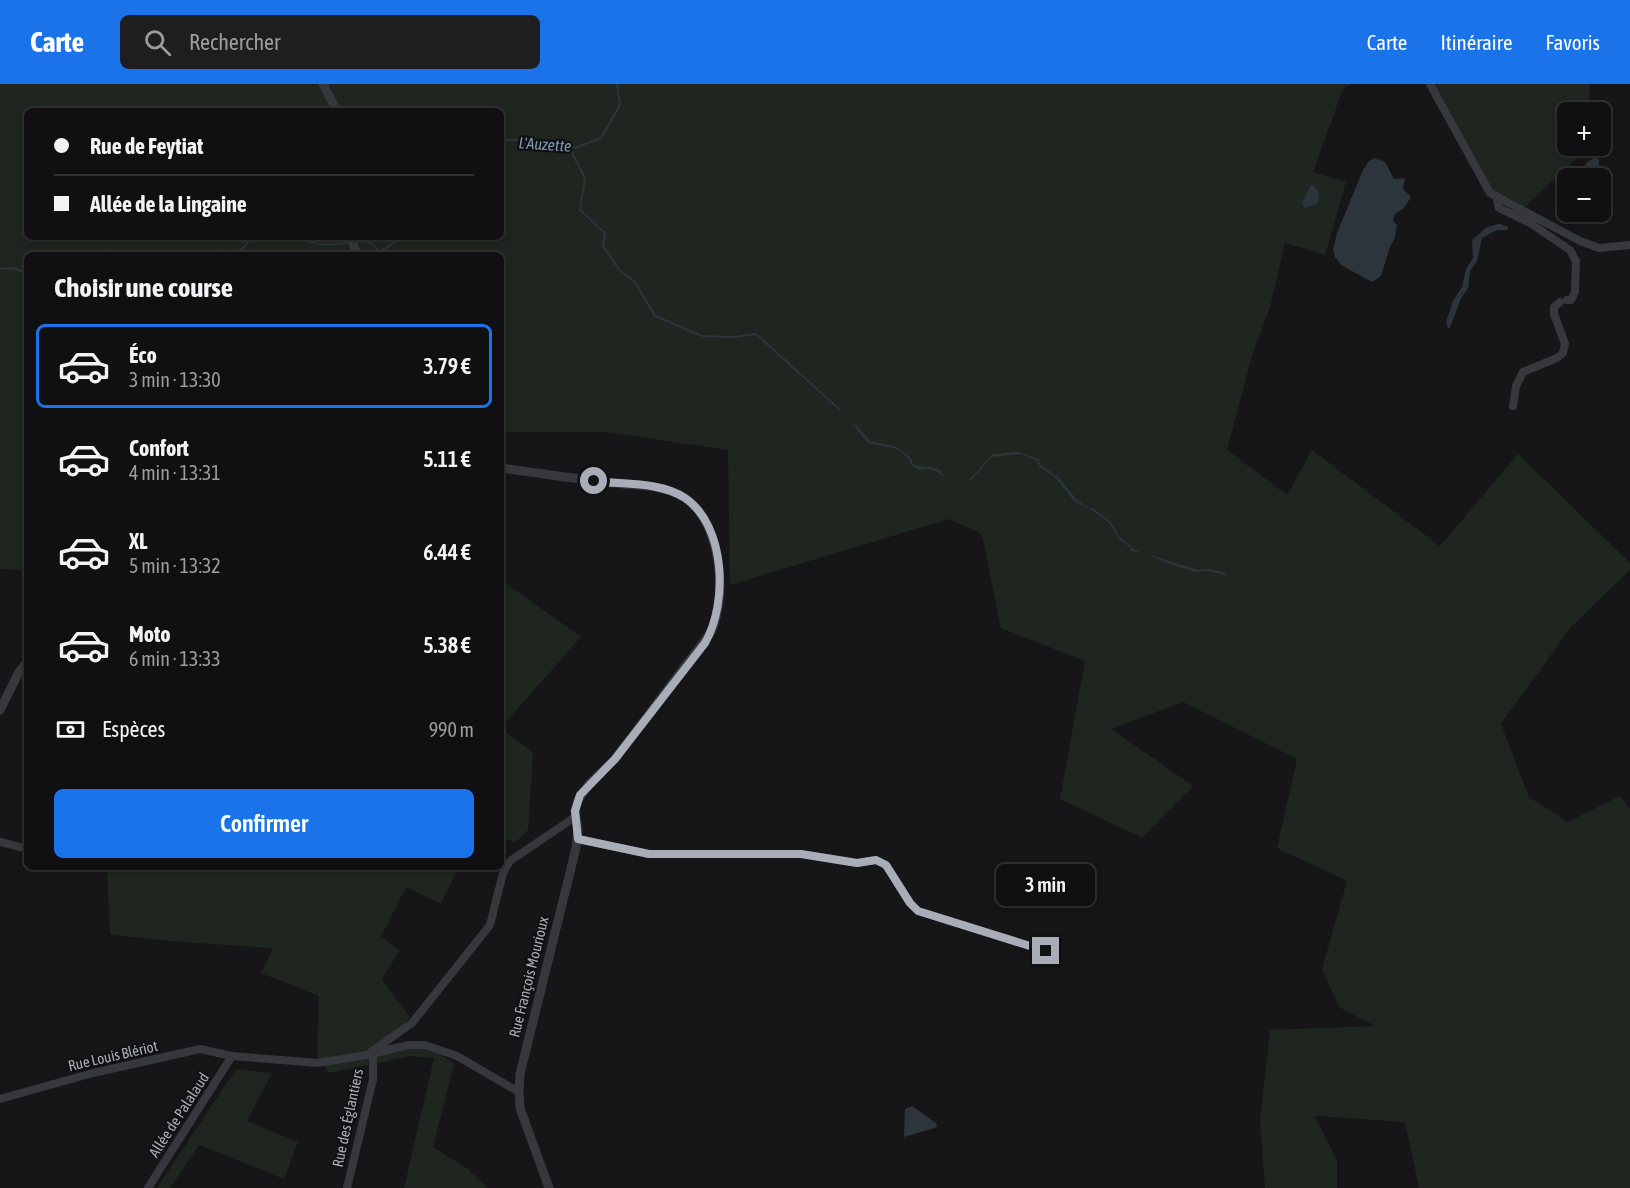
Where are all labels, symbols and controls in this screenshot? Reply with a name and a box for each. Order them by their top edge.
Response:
search box [120,15,540,69]
text: Carte [30,26,84,58]
icon: search [141,26,174,59]
text: Rechercher [189,29,281,55]
text: Carte [1367,30,1407,54]
text: Itinéraire [1440,30,1512,54]
text: Favoris [1545,30,1600,54]
map controls [1557,102,1611,222]
button: + [1557,102,1611,156]
text: Rue de Feytiat [90,133,203,159]
water label: L'Auzette [518,133,572,155]
button: − [1557,168,1611,222]
text: Allée de la Lingaine [90,191,247,217]
text: Choisir une course [54,272,233,303]
icon: car [57,339,111,393]
text: Éco [129,342,157,368]
text: 3.79 € [423,353,471,379]
text: 3 min · 13:30 [129,368,221,391]
icon: car [57,432,111,486]
text: Confort [129,435,189,461]
text: 5.11 € [423,446,471,472]
text: 4 min · 13:31 [129,461,221,484]
route start [580,467,607,494]
icon: car [57,525,111,579]
text: XL [129,528,147,554]
text: 6.44 € [423,539,471,565]
text: 5 min · 13:32 [129,554,221,577]
icon: car [57,618,111,672]
text: Moto [129,621,171,647]
text: 5.38 € [423,632,471,658]
text: 6 min · 13:33 [129,647,221,670]
icon: cash [54,713,87,746]
text: Espèces [102,716,165,742]
text: 990 m [429,718,474,741]
button: Confirmer [54,789,474,858]
callout: 3 min [996,864,1096,906]
text: 3 min [1025,873,1066,896]
street label: Rue François Mourioux [505,915,552,1039]
route end [1032,937,1059,964]
street label: Rue Louis Blériot [66,1037,159,1074]
street label: Rue des Églantiers [329,1067,366,1169]
street label: Allée de Palalaud [145,1069,212,1160]

